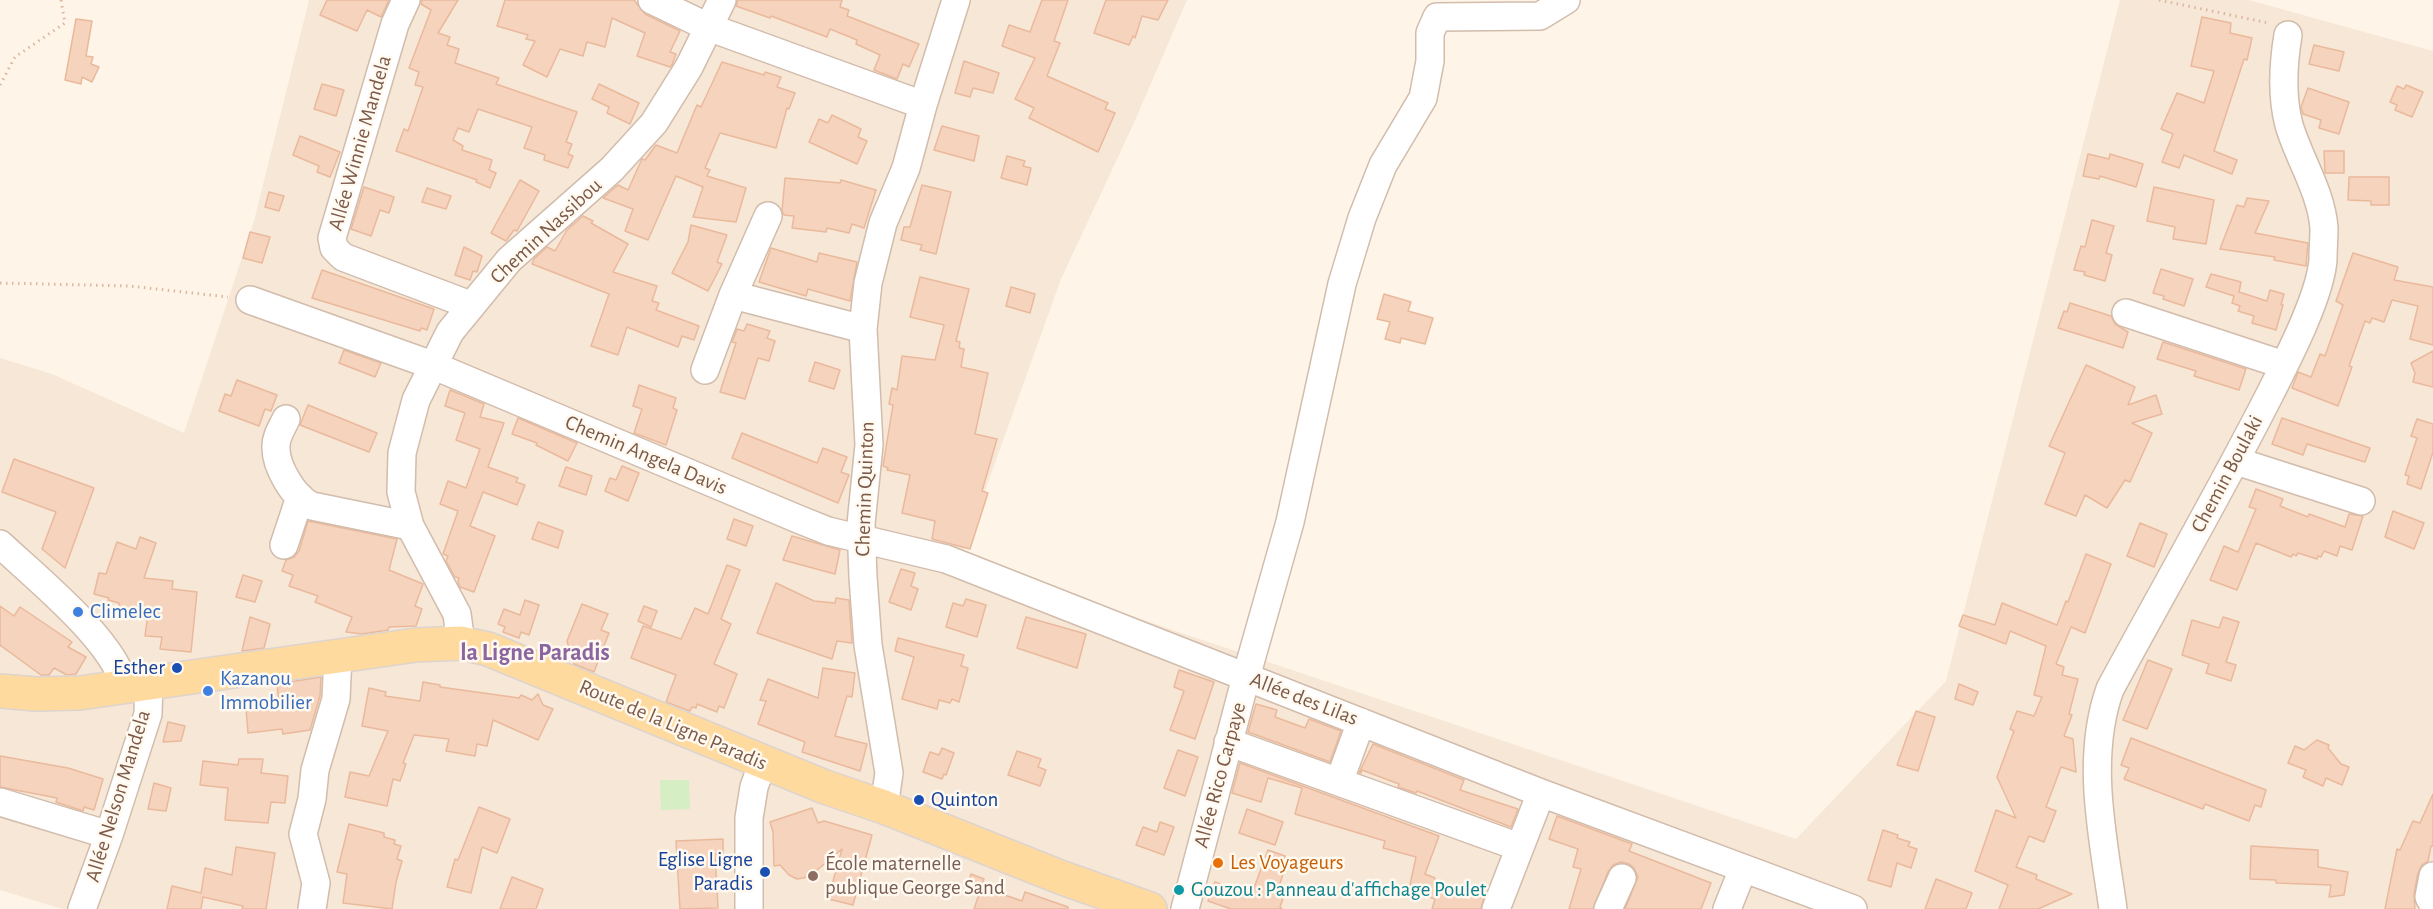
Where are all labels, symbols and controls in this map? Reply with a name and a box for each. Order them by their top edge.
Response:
street label: Allée Winnie Mandela [323,53,397,233]
street label: Chemin Nassibou [485,173,607,289]
street label: Chemin Angela Davis [561,410,731,500]
street label: Chemin Boulaki [2186,411,2268,537]
street label: Chemin Quinton [850,421,880,557]
place label: Climelec [90,599,161,625]
marker: Climelec [71,605,85,619]
district label: la Ligne Paradis [460,639,610,667]
place label: Esther [113,655,165,681]
marker: Esther [170,661,184,675]
place label: Kazanou Immobilier [220,666,312,716]
street label: Allée des Lilas [1246,667,1362,731]
street label: Route de la Ligne Paradis [575,674,771,776]
marker: Kazanou Immobilier [201,684,215,698]
street label: Allée Rico Carpaye [1188,699,1252,851]
street label: Allée Nelson Mandela [80,707,156,885]
place label: Quinton [931,787,998,813]
marker: Quinton [912,793,926,807]
place label: Eglise Ligne Paradis [658,847,753,897]
place label: Les Voyageurs [1230,850,1344,876]
place label: École maternelle publique George Sand [825,851,1005,901]
marker: Les Voyageurs [1211,856,1225,870]
marker: Eglise Ligne Paradis [758,865,772,879]
marker: École maternelle publique George Sand [806,869,820,883]
place label: Gouzou : Panneau d'affichage Poulet [1191,877,1487,903]
marker: Gouzou : Panneau d'affichage Poulet [1172,883,1186,897]

